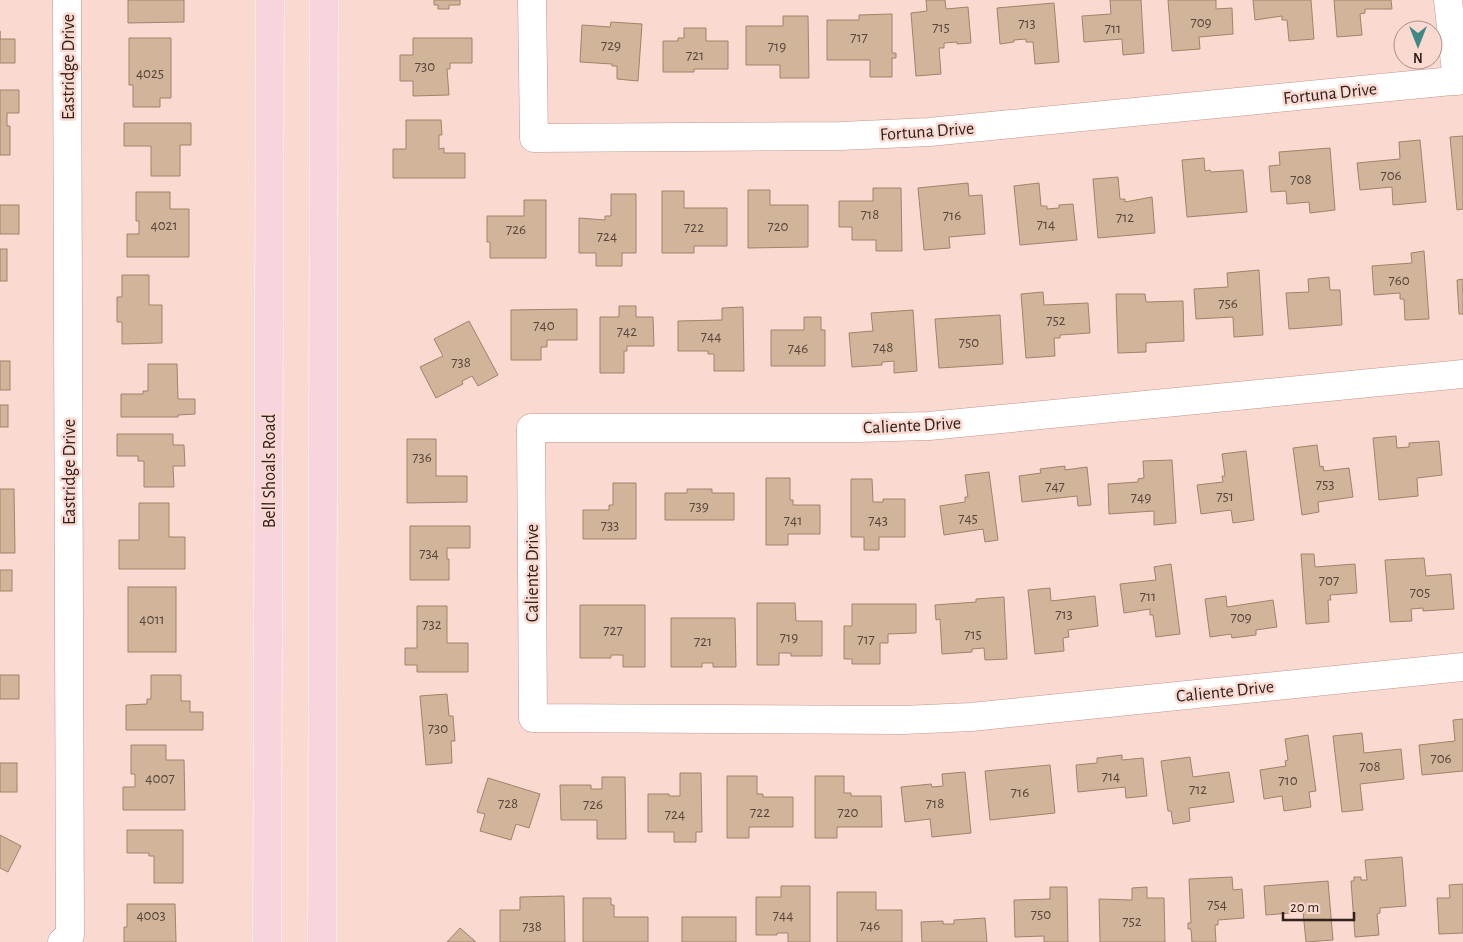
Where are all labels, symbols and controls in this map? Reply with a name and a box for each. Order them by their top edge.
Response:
street label: Eastridge Drive [60,14,78,120]
house number: 709 [1190,15,1212,30]
house number: 713 [1018,16,1036,31]
house number: 715 [932,20,950,35]
north arrow [1393,20,1443,70]
house number: 711 [1105,21,1121,36]
house number: 717 [850,30,868,45]
house number: 729 [601,38,621,53]
house number: 719 [768,39,786,54]
house number: 721 [686,48,704,63]
text: N [1413,50,1423,64]
house number: 730 [415,59,435,74]
house number: 4025 [136,66,164,81]
street label: Fortuna Drive [1282,80,1378,108]
street label: Fortuna Drive [879,120,975,144]
house number: 706 [1380,168,1402,183]
house number: 708 [1290,172,1312,187]
house number: 718 [861,207,879,222]
house number: 716 [943,208,961,223]
house number: 712 [1116,210,1134,225]
house number: 714 [1037,217,1055,232]
house number: 4021 [150,218,178,233]
house number: 720 [767,219,789,234]
house number: 722 [684,220,704,235]
house number: 726 [506,222,526,237]
house number: 724 [597,229,617,244]
house number: 760 [1388,273,1410,288]
house number: 756 [1218,296,1238,311]
house number: 752 [1046,313,1066,328]
house number: 740 [533,318,555,333]
house number: 742 [617,324,637,339]
house number: 744 [701,329,721,344]
house number: 750 [959,335,979,350]
house number: 748 [873,340,893,355]
house number: 746 [788,341,808,356]
house number: 738 [451,355,471,370]
street label: Bell Shoals Road [261,414,279,528]
street label: Caliente Drive [863,414,962,438]
street label: Eastridge Drive [61,419,79,525]
house number: 736 [412,450,432,465]
house number: 753 [1316,477,1334,492]
house number: 747 [1045,479,1065,494]
house number: 751 [1216,489,1234,504]
house number: 749 [1131,490,1151,505]
house number: 739 [689,499,709,514]
house number: 745 [958,511,978,526]
house number: 741 [784,513,802,528]
house number: 743 [868,513,888,528]
house number: 733 [601,518,619,533]
street label: Caliente Drive [524,524,542,622]
house number: 734 [419,546,439,561]
house number: 707 [1319,573,1339,588]
house number: 705 [1410,585,1430,600]
house number: 711 [1140,589,1156,604]
house number: 713 [1055,607,1073,622]
house number: 709 [1230,610,1252,625]
house number: 4011 [139,612,165,627]
house number: 732 [422,617,442,632]
house number: 727 [603,623,623,638]
house number: 715 [964,627,982,642]
house number: 719 [780,630,798,645]
house number: 717 [857,632,875,647]
house number: 721 [694,634,712,649]
street label: Caliente Drive [1175,678,1275,706]
house number: 730 [428,721,448,736]
house number: 706 [1430,751,1452,766]
house number: 708 [1359,759,1381,774]
house number: 714 [1102,769,1120,784]
house number: 4007 [145,771,175,786]
house number: 710 [1278,773,1298,788]
house number: 712 [1189,782,1207,797]
house number: 716 [1011,785,1029,800]
house number: 728 [498,796,518,811]
house number: 718 [926,796,944,811]
house number: 726 [583,797,603,812]
house number: 722 [750,805,770,820]
house number: 720 [837,805,859,820]
house number: 724 [665,807,685,822]
scale bar [1283,890,1354,922]
house number: 754 [1207,897,1227,912]
text: 20 m [1290,900,1319,915]
house number: 750 [1031,907,1051,922]
house number: 4003 [136,908,166,923]
house number: 744 [773,908,793,923]
house number: 752 [1122,914,1142,929]
house number: 746 [860,918,880,933]
house number: 738 [522,919,542,934]

